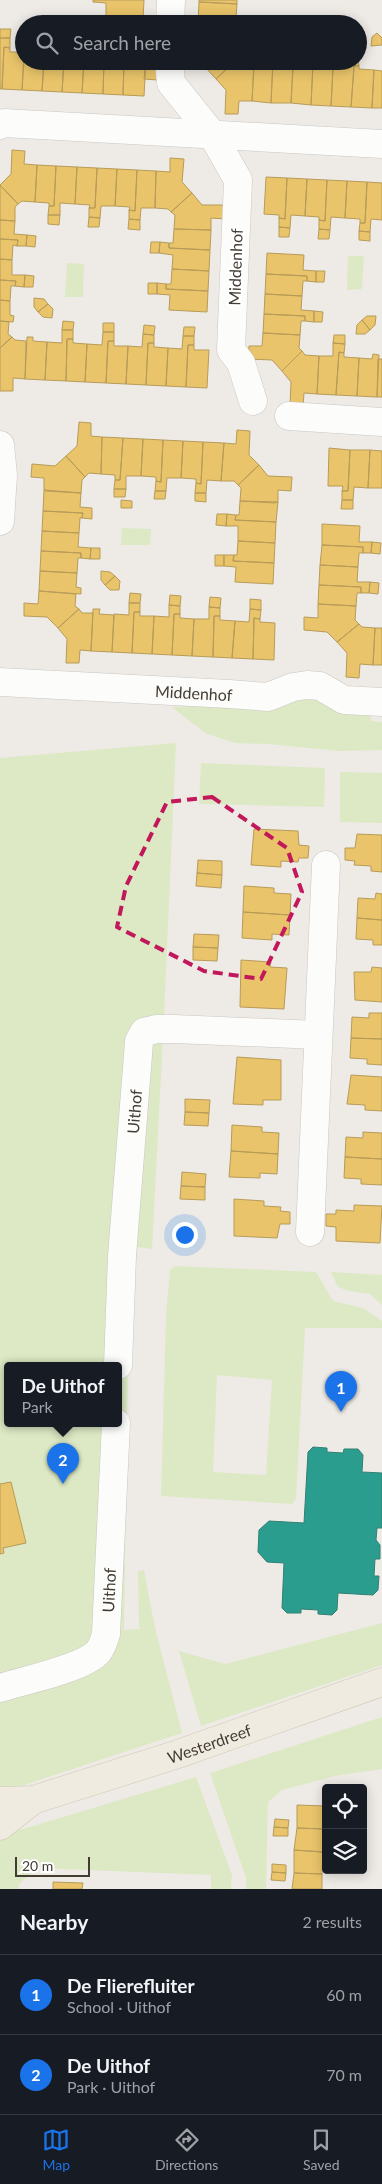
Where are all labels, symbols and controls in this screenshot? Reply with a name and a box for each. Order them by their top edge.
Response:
search box [15,15,367,70]
icon: search [33,29,61,57]
text: Search here [73,31,171,54]
street label: Middenhof [224,228,246,306]
street label: Middenhof [155,681,233,704]
street label: Uithof [122,1088,145,1135]
your location [172,1222,198,1248]
popup [4,1362,122,1427]
pin: 1 [325,1371,357,1412]
text: De Uithof [21,1374,105,1397]
text: Park [21,1397,53,1416]
pin: 2 [47,1443,79,1484]
street label: Uithof [98,1567,119,1613]
street label: Westerdreef [165,1719,254,1766]
map controls [322,1784,367,1874]
button: locate [322,1784,367,1829]
button: layers [322,1829,367,1874]
scale bar [15,1854,90,1877]
text: 20 m [22,1857,53,1874]
text: Nearby [20,1909,88,1934]
text: 2 results [302,1912,362,1931]
text: De Flierefluiter [67,1974,195,1997]
text: 1 [31,1985,41,2004]
text: 60 m [326,1985,362,2004]
text: School · Uithof [67,1997,171,2016]
text: De Uithof [67,2054,150,2077]
text: 2 [31,2065,41,2084]
text: 70 m [326,2065,362,2084]
text: Park · Uithof [67,2077,155,2096]
tab: Map [42,2126,70,2173]
tab: Directions [155,2126,218,2173]
tab: Saved [303,2126,340,2173]

